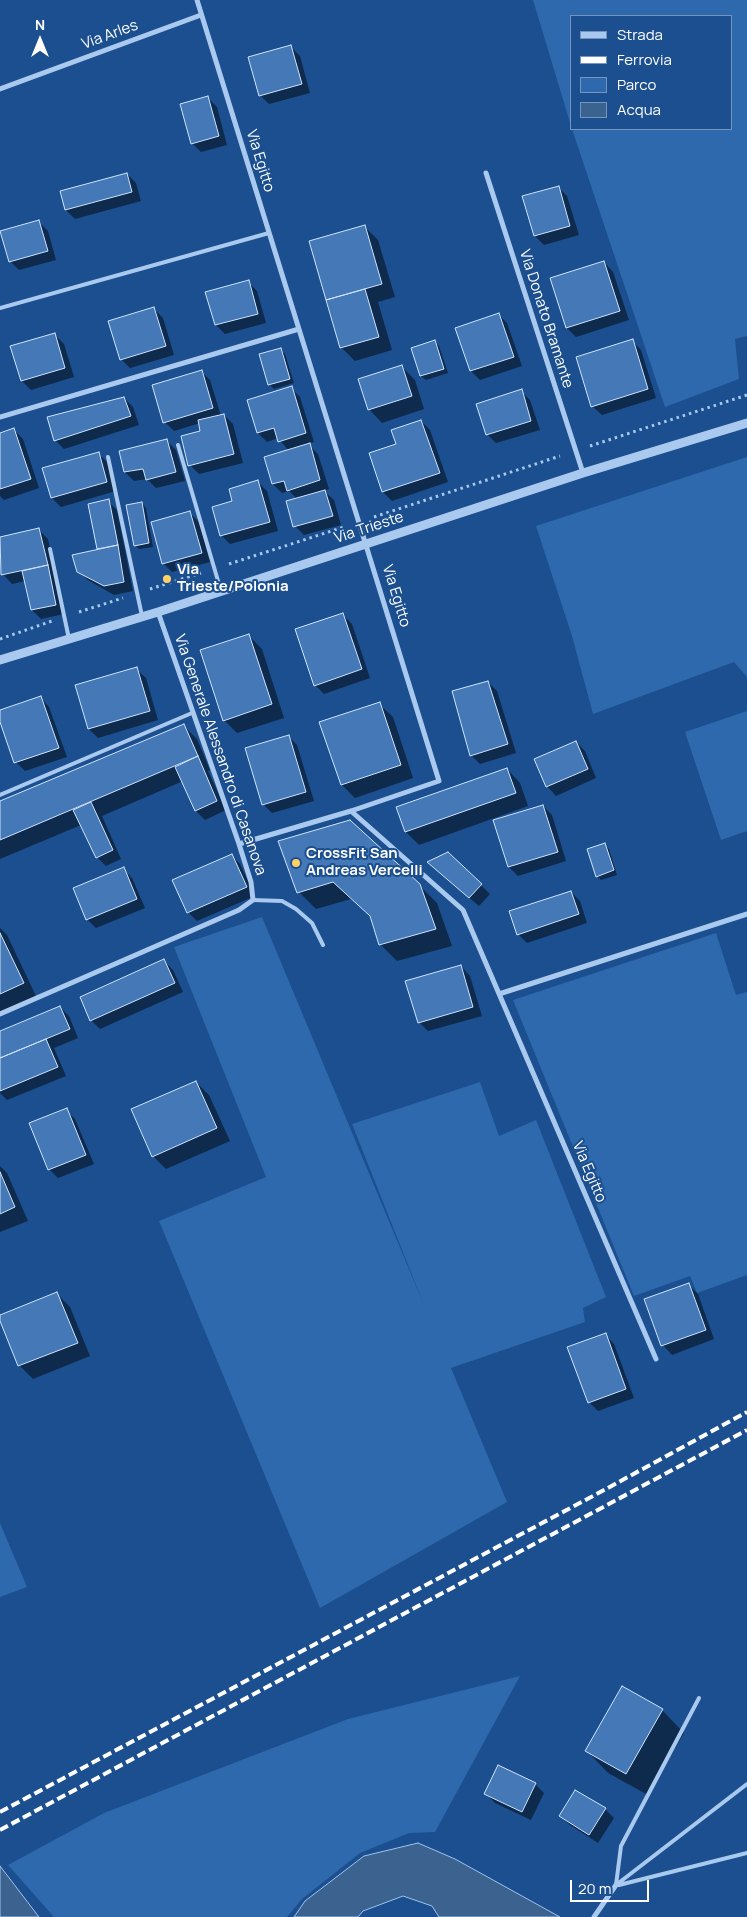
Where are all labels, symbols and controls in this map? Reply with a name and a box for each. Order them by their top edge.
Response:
north arrow [15,15,65,65]
text: N [35,15,45,34]
legend [570,15,732,130]
street label: Via Arles [79,17,141,53]
text: Strada [617,24,663,45]
text: Ferrovia [617,49,672,70]
text: Parco [617,74,656,95]
text: Acqua [617,99,661,120]
street label: Via Egitto [242,128,278,194]
street label: Via Donato Bramante [515,248,577,390]
street label: Via Trieste [332,508,406,548]
place label: Via Trieste/Polonia [177,561,289,596]
street label: Via Egitto [378,563,414,629]
marker: Via Trieste/Polonia [161,573,173,585]
street label: Via Generale Alessandro di Casanova [170,632,270,878]
place label: CrossFit San Andreas Vercelli [306,845,423,880]
marker: CrossFit San Andreas Vercelli [290,857,302,869]
street label: Via Egitto [568,1139,610,1205]
scale bar [572,1870,651,1902]
text: 20 m [578,1878,611,1899]

